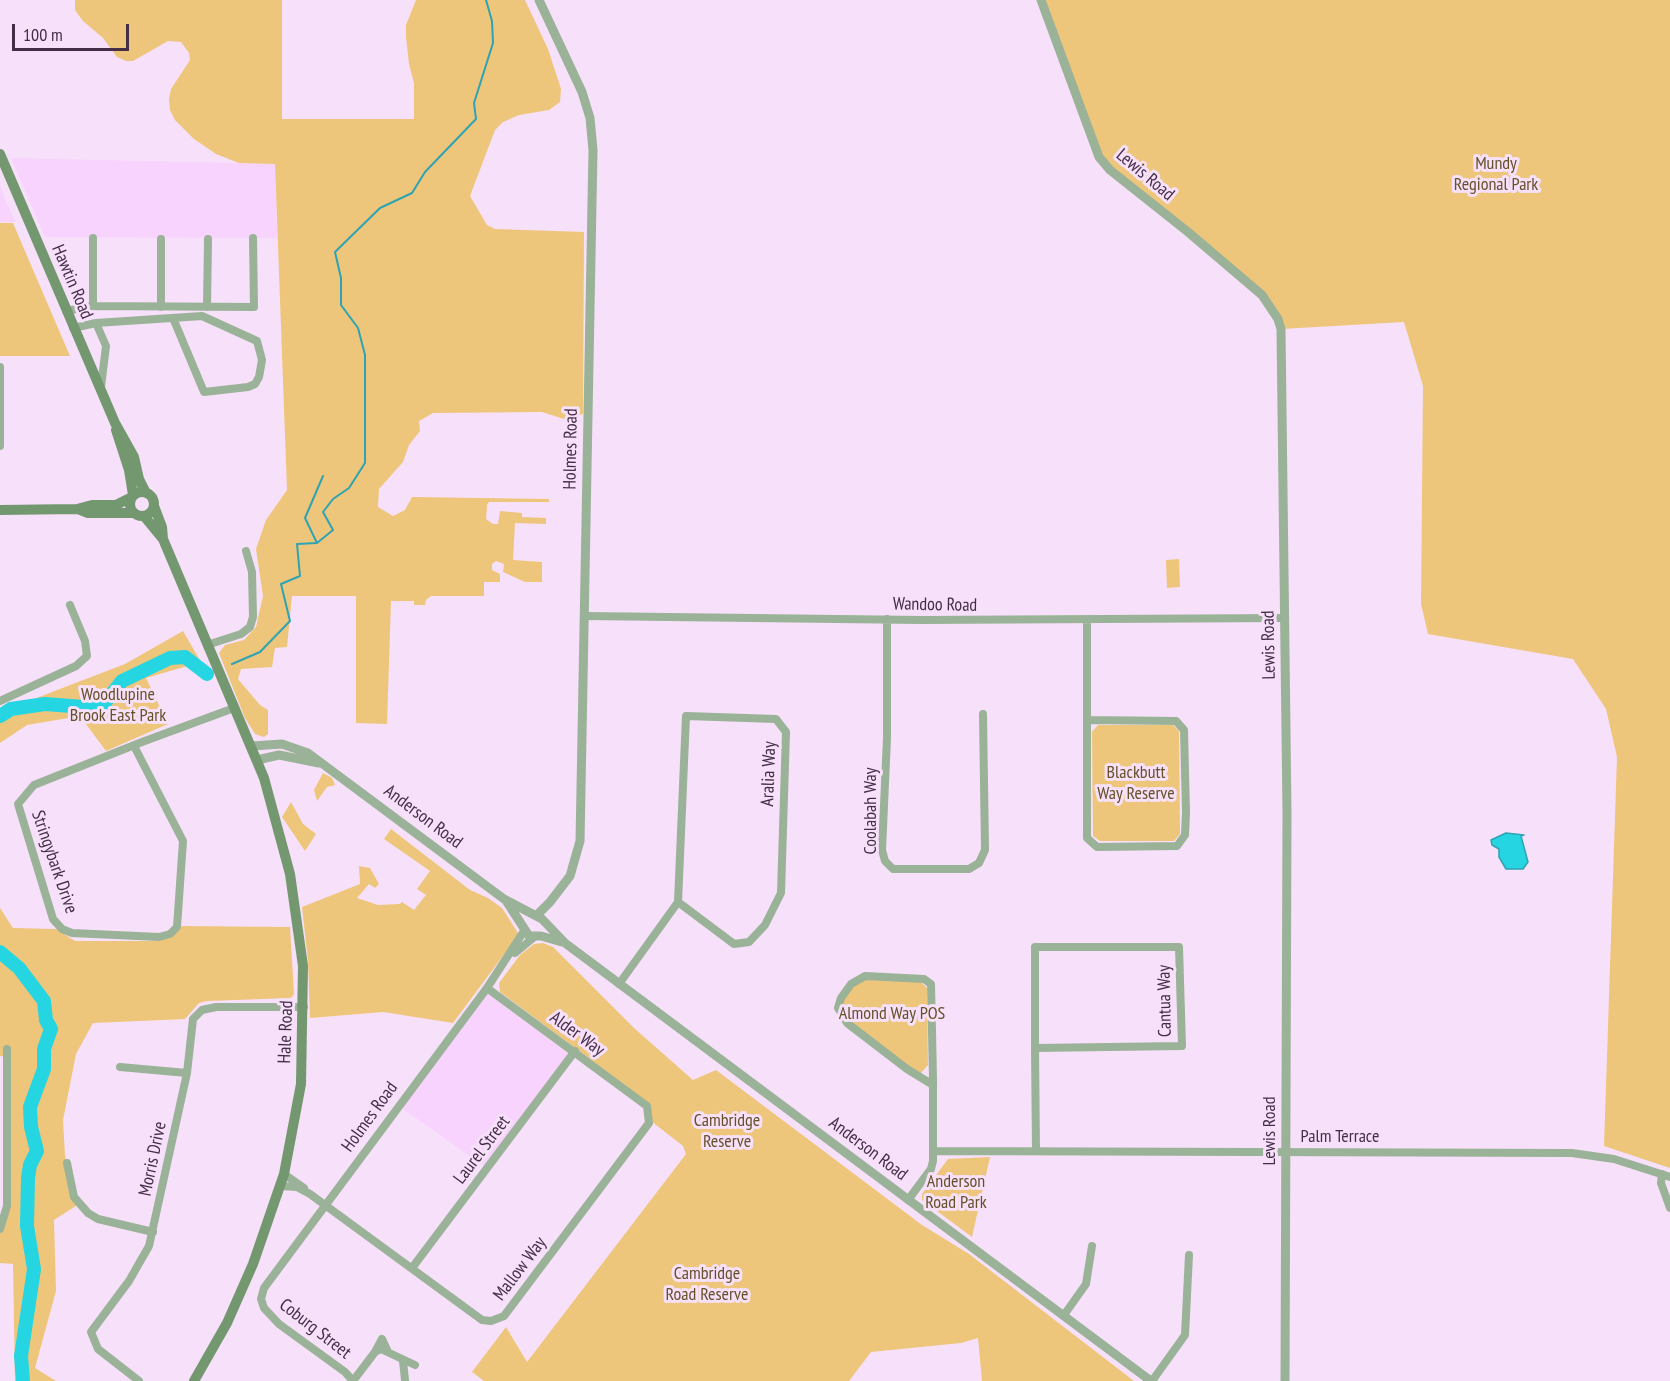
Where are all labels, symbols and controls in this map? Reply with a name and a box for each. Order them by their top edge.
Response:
scale bar [15,12,132,50]
text: 100 m [23,23,63,46]
street label: Lewis Road [1112,145,1178,205]
park label: Mundy Regional Park [1454,153,1538,195]
street label: Hawtin Road [47,242,97,322]
street label: Holmes Road [559,408,583,490]
street label: Wandoo Road [893,593,977,617]
street label: Lewis Road [1258,610,1280,680]
park label: Woodlupine Brook East Park [70,684,166,726]
street label: Aralia Way [757,741,781,807]
park label: Blackbutt Way Reserve [1097,762,1175,804]
street label: Coolabah Way [860,768,882,854]
street label: Anderson Road [379,780,467,854]
street label: Stringybark Drive [26,808,82,916]
street label: Cantua Way [1154,965,1176,1037]
street label: Hale Road [274,1000,298,1064]
park label: Almond Way POS [839,1003,945,1025]
street label: Alder Way [546,1007,608,1061]
street label: Holmes Road [337,1078,403,1156]
street label: Lewis Road [1259,1096,1281,1166]
park label: Cambridge Reserve [694,1110,760,1152]
street label: Laurel Street [449,1112,515,1188]
street label: Anderson Road [824,1112,912,1186]
street label: Morris Drive [135,1120,171,1198]
street label: Palm Terrace [1301,1126,1379,1148]
park label: Anderson Road Park [925,1171,987,1214]
street label: Mallow Way [489,1233,551,1305]
park label: Cambridge Road Reserve [666,1263,748,1306]
street label: Coburg Street [275,1294,355,1364]

